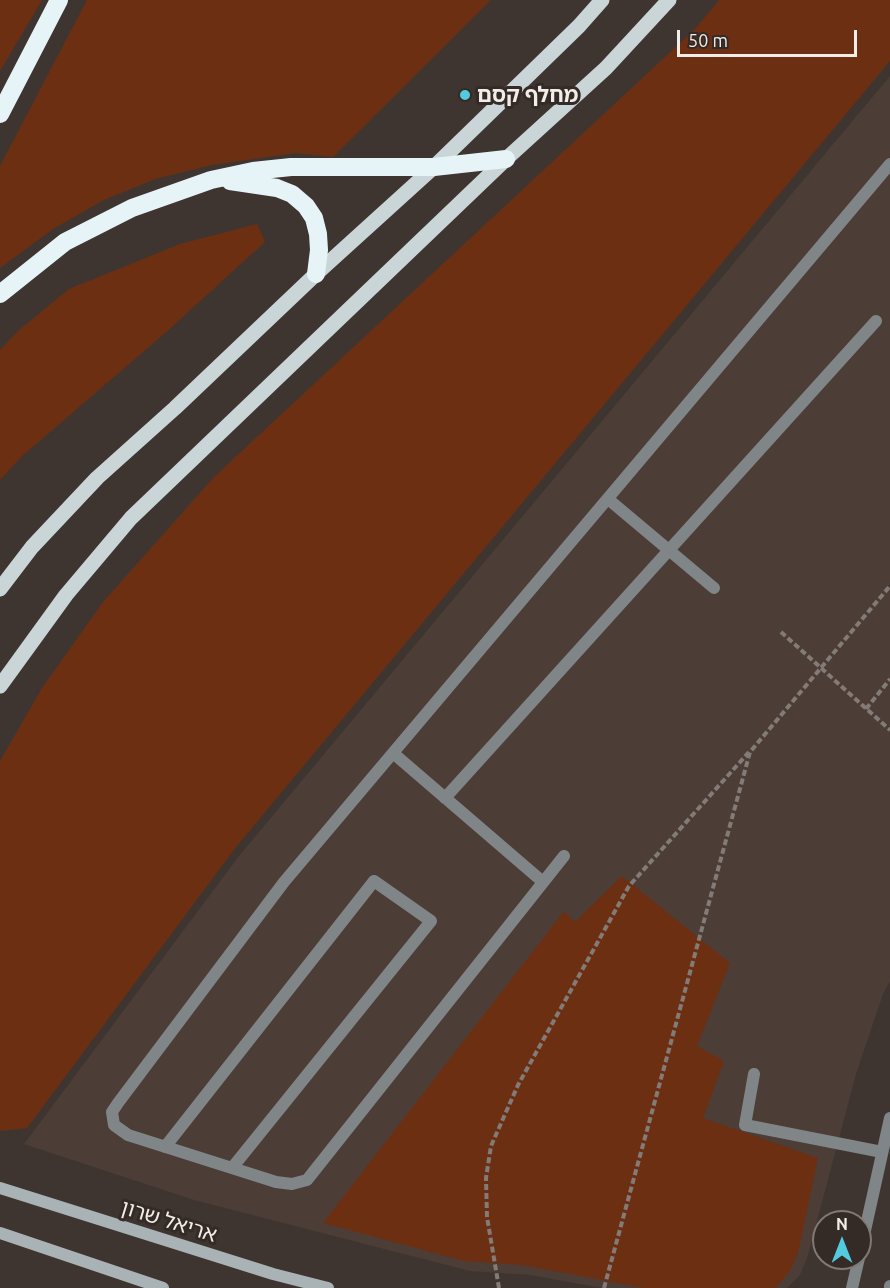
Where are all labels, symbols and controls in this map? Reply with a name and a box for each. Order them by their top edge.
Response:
scale bar [680,18,860,56]
text: 50 m [688,30,728,50]
place label: מחלף קסם [477,82,578,108]
marker: מחלף קסם [458,88,472,102]
street label: אריאל שרון [118,1195,220,1247]
north arrow [812,1210,872,1270]
text: N [836,1215,848,1233]

